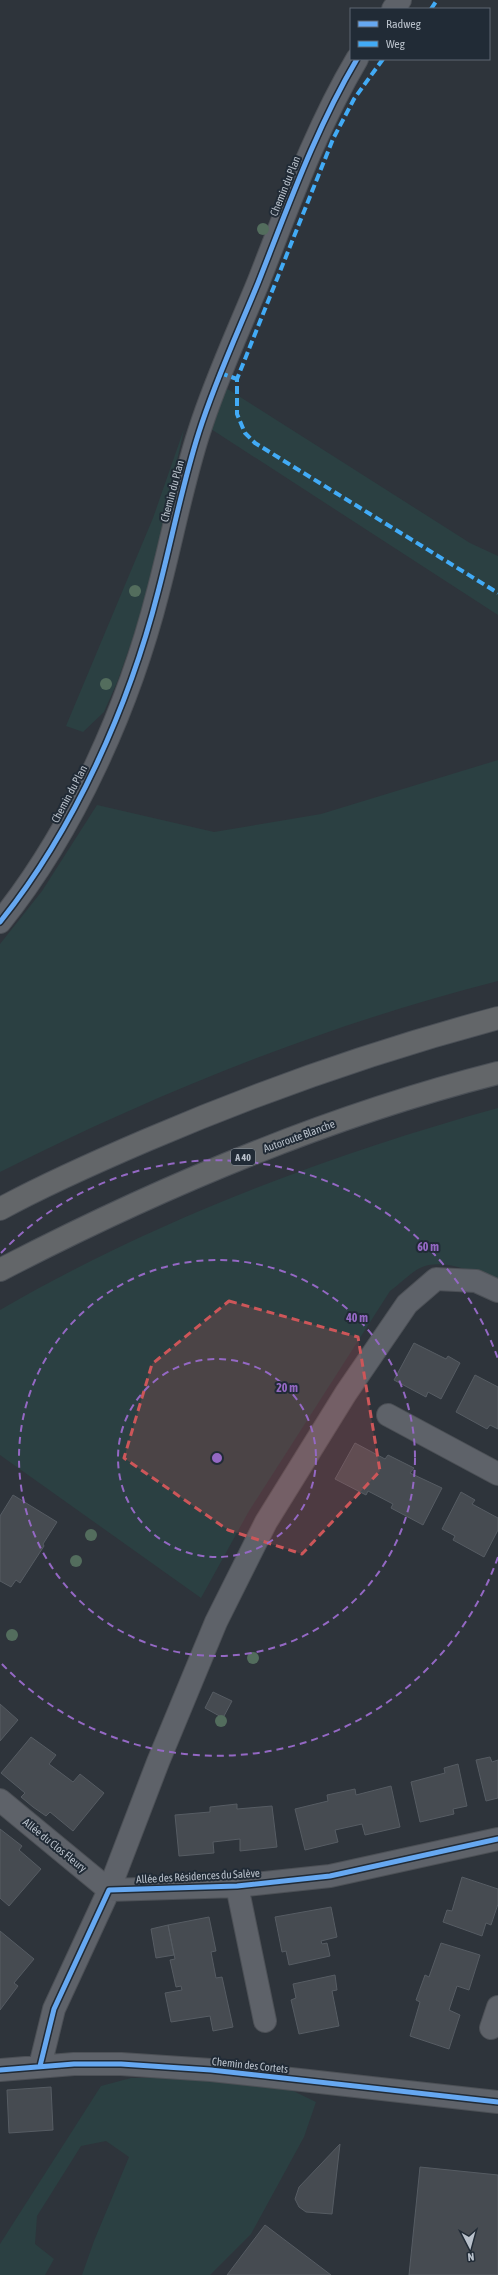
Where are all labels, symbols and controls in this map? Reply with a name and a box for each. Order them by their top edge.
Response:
legend [350,8,490,60]
text: Radweg [386,17,422,31]
text: Weg [386,37,406,51]
street label: Chemin du Plan [268,154,302,218]
street label: Chemin du Plan [158,459,186,523]
street label: Chemin du Plan [49,763,89,825]
street label: Autoroute Blanche [262,1118,336,1154]
road number: A 40 [231,1149,255,1165]
text: 60 m [417,1240,439,1254]
text: 40 m [345,1311,368,1325]
text: 20 m [276,1381,298,1395]
centre of rings [210,1451,224,1465]
street label: Allée du Clos Fleury [21,1816,90,1875]
street label: Allée des Résidences du Salève [136,1867,260,1885]
street label: Chemin des Cortets [211,2055,289,2075]
north arrow [450,2227,490,2267]
text: N [467,2251,475,2263]

